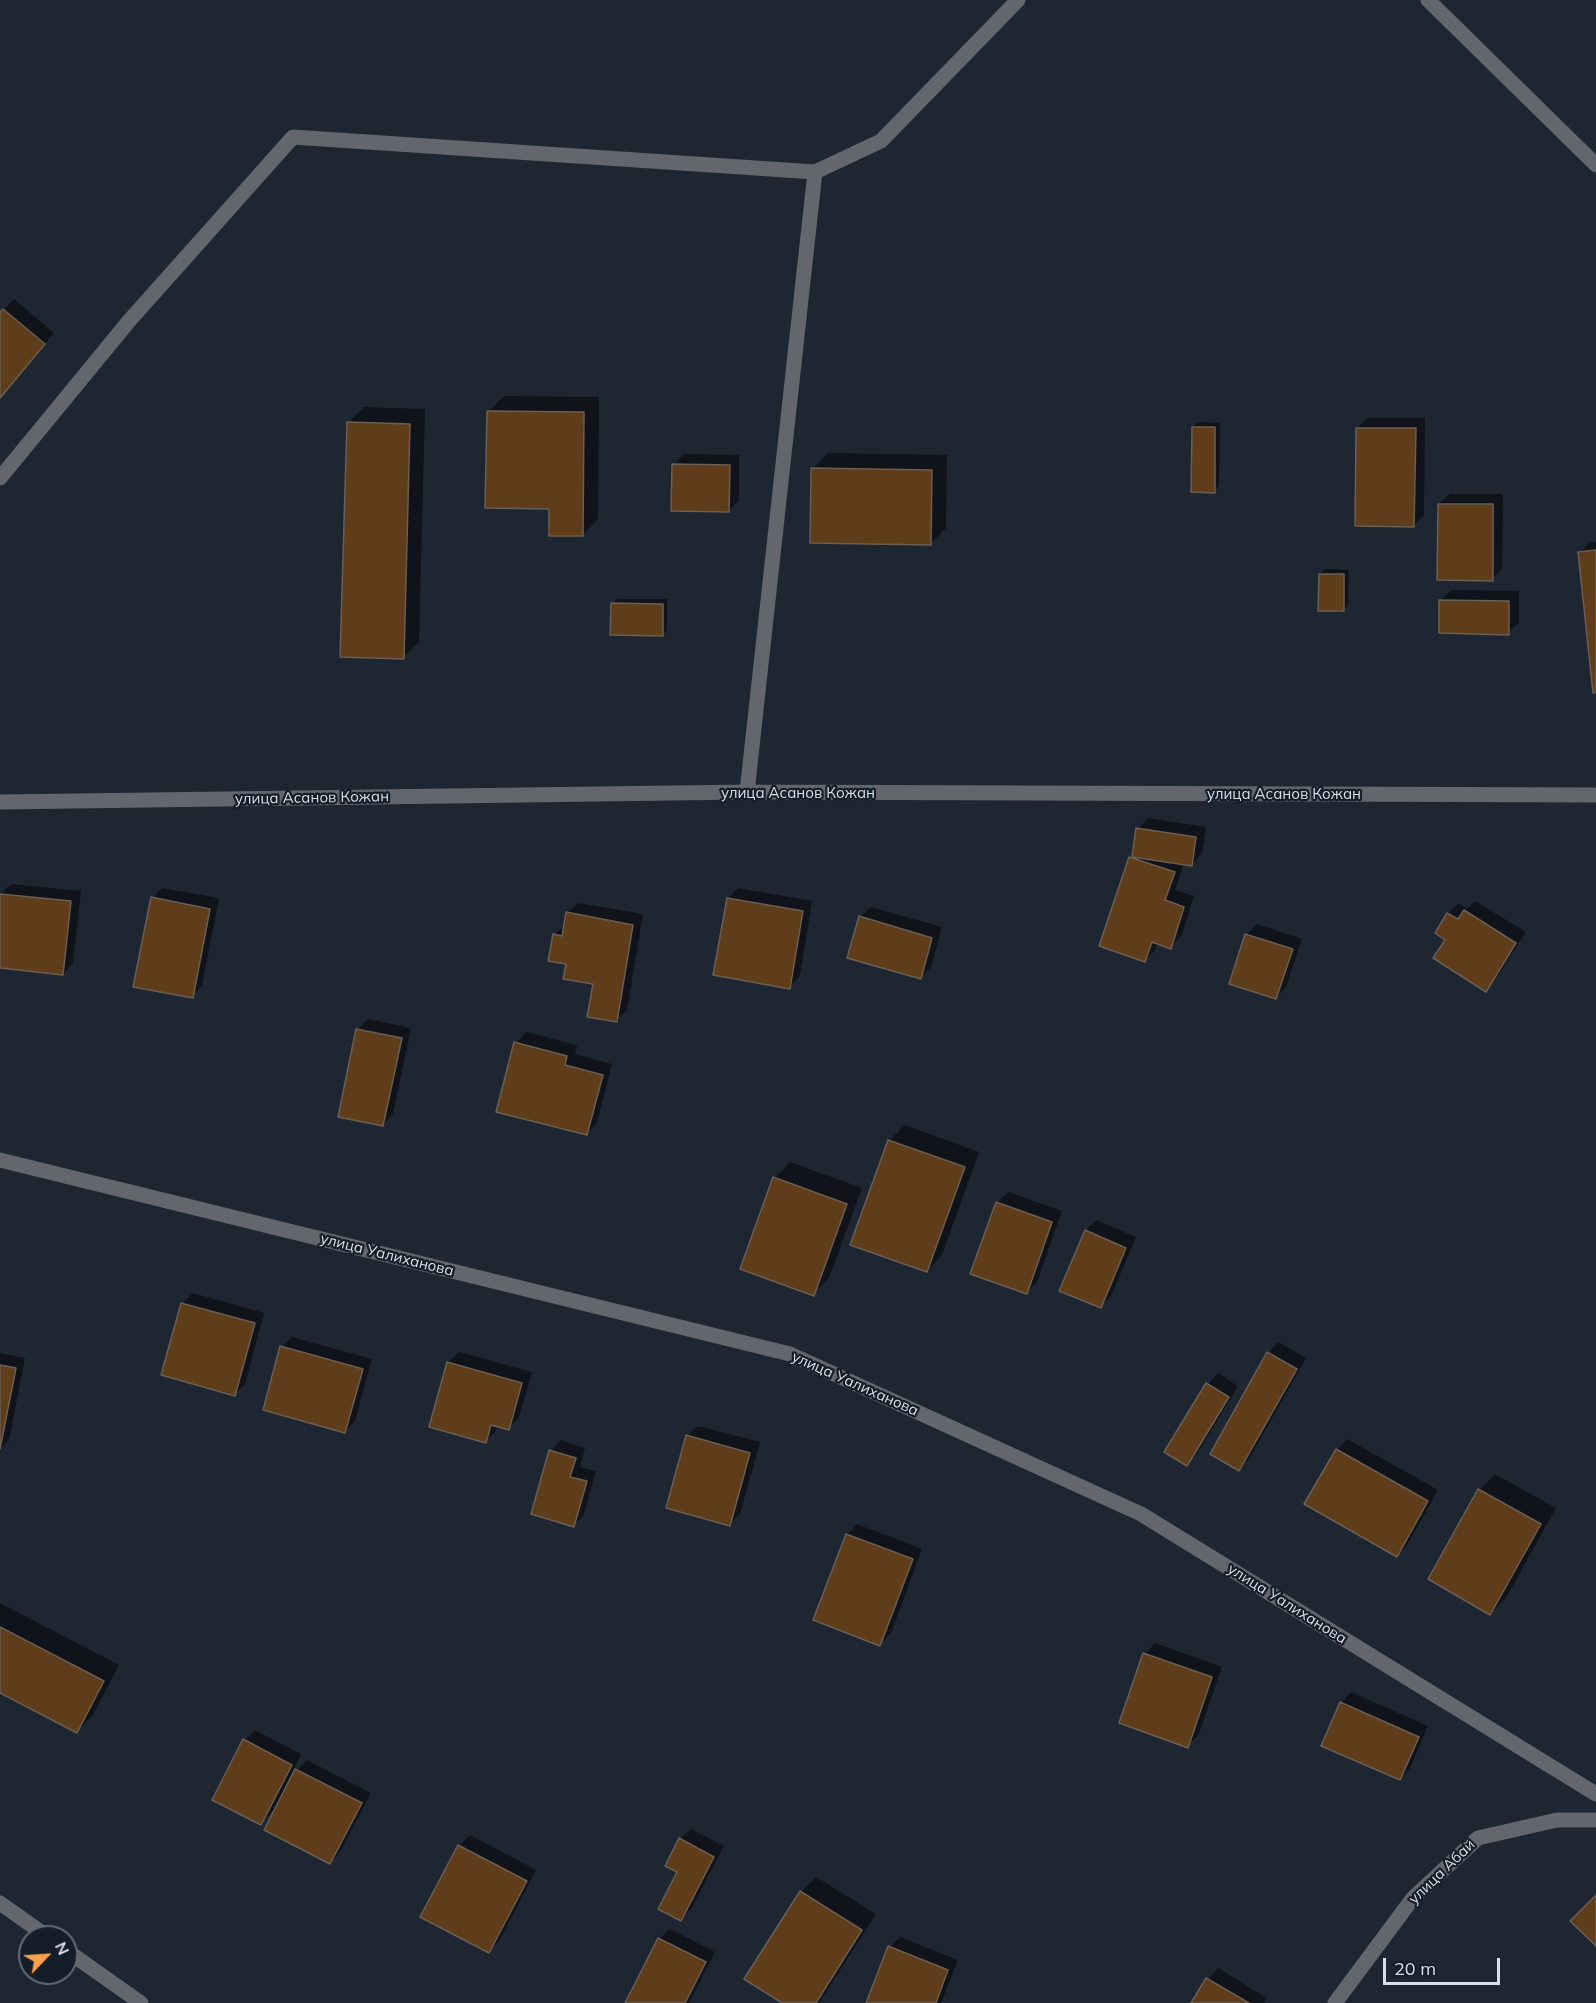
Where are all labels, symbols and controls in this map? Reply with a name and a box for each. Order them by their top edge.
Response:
street label: улица Асанов Кожан [721,784,875,802]
street label: улица Асанов Кожан [1207,785,1361,803]
street label: улица Асанов Кожан [235,788,389,808]
street label: улица Уалиханова [318,1230,456,1280]
street label: улица Уалиханова [789,1348,921,1420]
street label: улица Уалиханова [1224,1560,1350,1648]
street label: улица Абай [1405,1836,1479,1908]
north arrow [18,1925,78,1985]
text: N [51,1939,74,1958]
scale bar [1386,1946,1503,1984]
text: 20 m [1394,1957,1436,1980]

